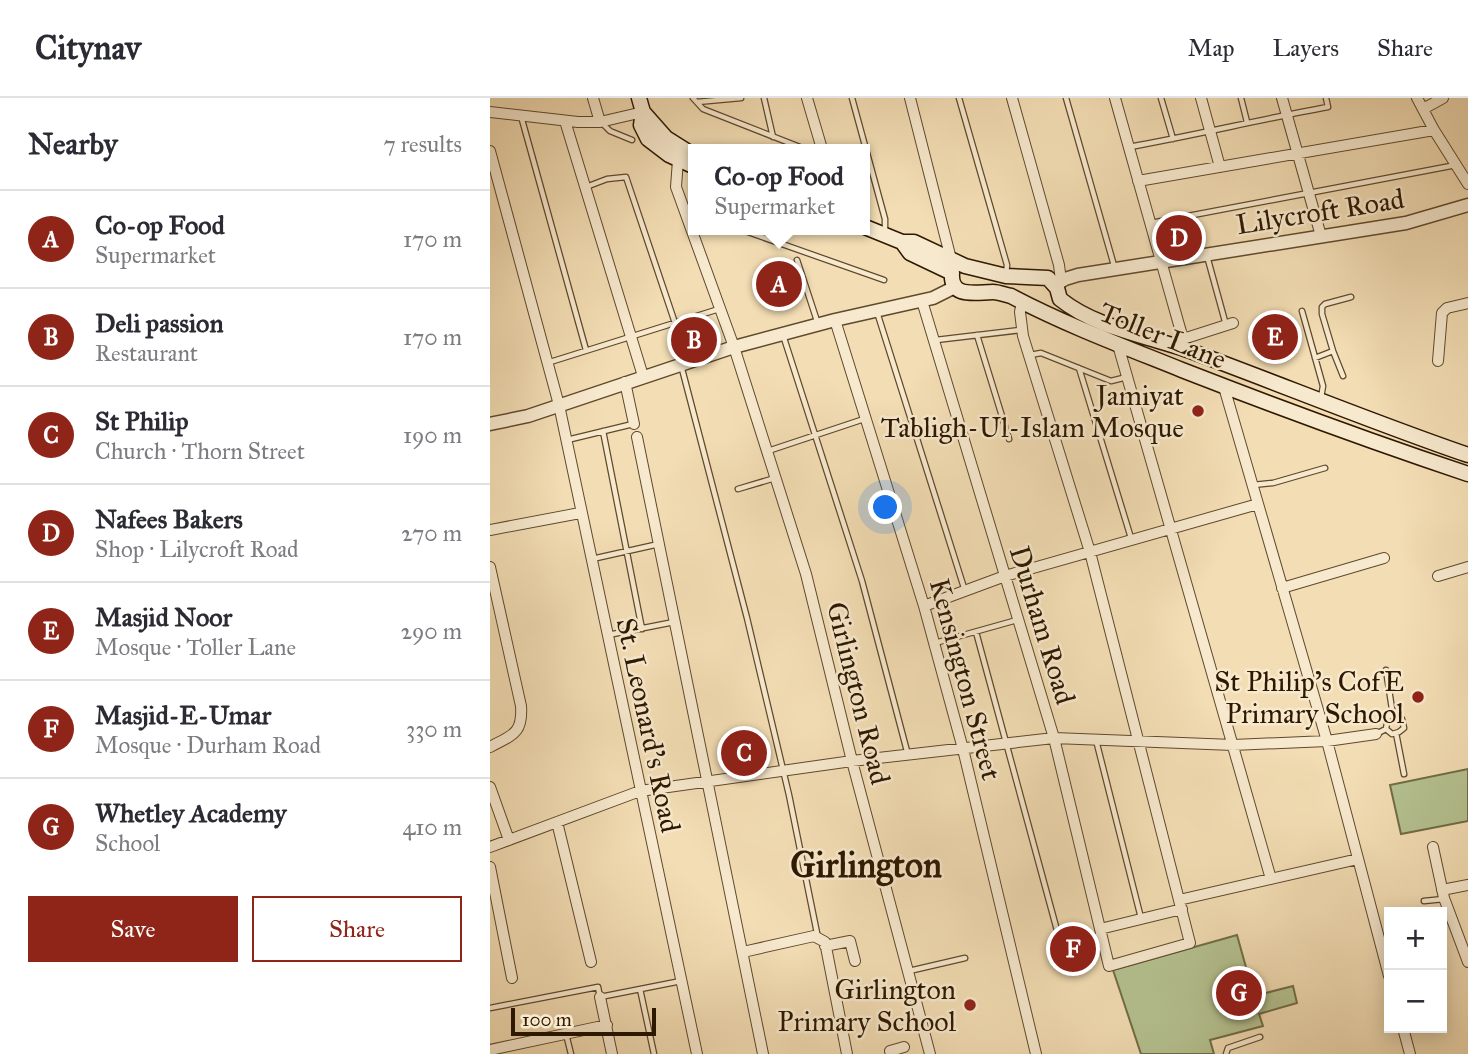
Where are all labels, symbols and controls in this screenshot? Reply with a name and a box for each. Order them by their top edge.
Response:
text: Citynav [35,28,141,68]
text: Map [1188,33,1235,63]
text: Layers [1273,33,1339,63]
text: Share [1377,33,1433,63]
text: Nearby [28,126,118,162]
text: 7 results [383,130,462,158]
popup [688,144,870,235]
text: Co-op Food [714,160,844,192]
street label: Lilycroft Road [1233,181,1407,242]
text: Supermarket [714,192,835,220]
text: Co-op Food [95,209,225,241]
pin: D [1156,212,1202,264]
text: A [43,225,59,253]
text: 170 m [403,225,462,253]
text: Supermarket [95,241,216,269]
pin: A [756,258,802,310]
street label: Toller Lane [1094,294,1231,377]
text: Deli passion [95,307,223,339]
pin: E [1252,311,1298,363]
pin: B [671,314,717,366]
text: B [43,323,59,351]
text: 170 m [403,323,462,351]
text: Restaurant [95,339,198,367]
place label: Jamiyat Tabligh-Ul-Islam Mosque [881,378,1184,445]
marker: Jamiyat Tabligh-Ul-Islam Mosque [1190,403,1206,419]
text: St Philip [95,405,188,437]
text: C [43,421,59,449]
text: 190 m [403,421,462,449]
text: Church · Thorn Street [95,437,305,465]
your location [868,490,902,524]
text: Nafees Bakers [95,503,243,535]
text: D [42,519,60,547]
text: 270 m [401,519,462,547]
text: Shop · Lilycroft Road [95,535,299,563]
street label: Durham Road [1002,542,1083,709]
street label: Kensington Street [922,574,1009,784]
street label: Girlington Road [819,598,898,788]
text: Masjid Noor [95,601,232,633]
street label: St. Leonard's Road [609,615,688,836]
text: E [43,617,59,645]
text: 290 m [401,617,462,645]
text: Mosque · Toller Lane [95,633,296,661]
place label: St Philip's CofE Primary School [1214,664,1404,731]
marker: St Philip's CofE Primary School [1410,689,1426,705]
text: Masjid-E-Umar [95,699,271,731]
text: F [43,715,59,743]
text: 330 m [406,715,462,743]
pin: C [721,727,767,779]
text: Mosque · Durham Road [95,731,321,759]
text: Whetley Academy [95,797,286,829]
text: G [43,813,59,841]
text: 410 m [403,813,462,841]
text: School [95,829,160,857]
district label: Girlington [790,844,942,887]
button: Save [28,896,238,962]
button: Share [252,896,462,962]
map controls [1384,907,1447,1033]
button: + [1384,907,1447,970]
pin: F [1050,923,1096,975]
pin: G [1216,967,1262,1019]
button: − [1384,970,1447,1033]
place label: Girlington Primary School [777,972,956,1039]
marker: Girlington Primary School [962,997,978,1013]
scale bar [511,1005,656,1037]
text: 100 m [522,1008,572,1031]

